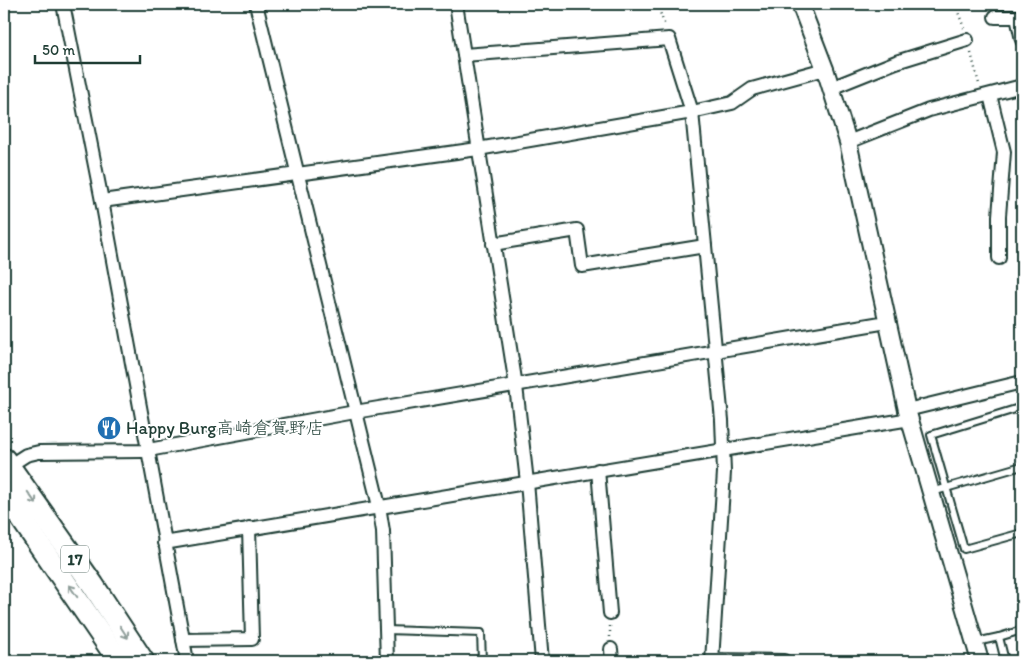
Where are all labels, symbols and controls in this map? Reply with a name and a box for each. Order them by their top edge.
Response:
scale bar [35,32,140,64]
text: 50 m [42,41,75,59]
restaurant icon: Happy Burg高崎倉賀野店 [96,415,122,441]
place label: Happy Burg高崎倉賀野店 [126,417,324,439]
one-way arrow [27,491,37,505]
road number: 17 [61,546,89,572]
one-way arrow [68,585,78,599]
one-way arrow [119,625,129,639]

